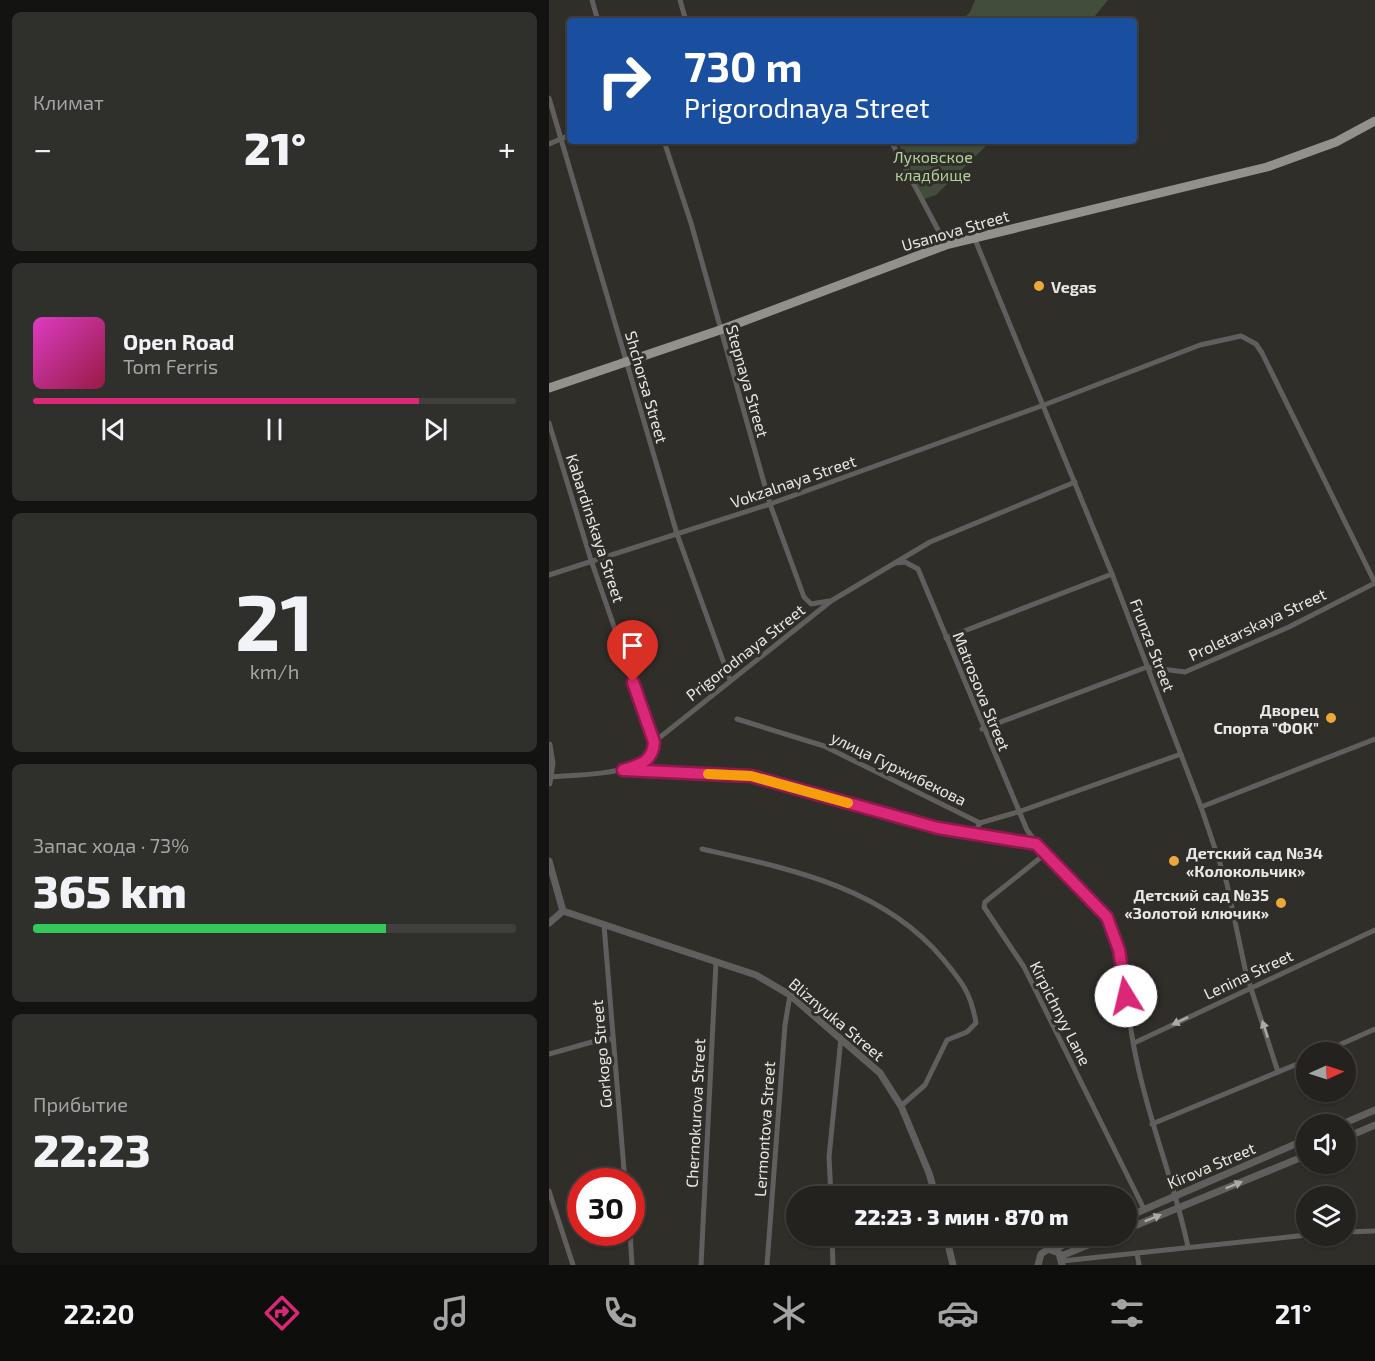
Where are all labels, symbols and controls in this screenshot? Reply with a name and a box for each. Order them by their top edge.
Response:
text: 730 m [684,40,803,90]
icon: right [585,42,663,120]
text: Климат [33,90,104,114]
text: Prigorodnaya Street [684,91,930,123]
text: 21° [244,120,306,174]
text: − [33,128,52,168]
text: + [498,128,516,168]
park label: Луковское кладбище [893,147,973,184]
street label: Usanova Street [899,206,1011,254]
place label: Vegas [1051,277,1097,296]
marker: Vegas [1032,279,1046,293]
street label: Stepnaya Street [723,323,773,439]
text: Open Road [123,328,235,354]
street label: Shchorsa Street [622,329,672,445]
text: Tom Ferris [123,354,218,378]
icon: previous [97,413,130,446]
icon: pause [258,413,291,446]
icon: next [419,413,452,446]
street label: Kabardinskaya Street [563,451,629,605]
street label: Vokzalnaya Street [728,451,858,511]
text: 21 [235,573,314,667]
street label: Proletarskaya Street [1185,584,1329,664]
street label: Frunze Street [1127,596,1179,694]
street label: Prigorodnaya Street [682,600,808,704]
pin [607,620,658,682]
icon: arrive [616,629,649,662]
street label: Matrosova Street [949,629,1015,753]
text: km/h [250,659,299,683]
place label: Дворец Спорта "ФОК" [1213,700,1319,737]
marker: Дворец Спорта "ФОК" [1324,711,1338,725]
street label: улица Гуржибекова [828,727,970,810]
text: Запас хода · 73% [33,833,189,857]
place label: Детский сад №34 «Колокольчик» [1186,843,1323,880]
marker: Детский сад №34 «Колокольчик» [1167,854,1181,868]
text: 365 km [33,863,187,917]
place label: Детский сад №35 «Золотой ключик» [1125,885,1269,922]
marker: Детский сад №35 «Золотой ключик» [1274,896,1288,910]
street label: Lenina Street [1200,945,1296,1003]
street label: Kirpichnyy Lane [1027,958,1095,1068]
position arrow [1094,964,1158,1028]
street label: Bliznyuka Street [785,974,889,1064]
street label: Gorkogo Street [587,999,615,1109]
one-way arrow [1171,1016,1188,1026]
one-way arrow [1260,1020,1269,1038]
street label: Chernokurova Street [682,1038,708,1188]
north arrow [1296,1042,1356,1102]
map controls [1296,1042,1356,1246]
street label: Lermontova Street [750,1061,778,1197]
text: Прибытие [33,1092,128,1116]
button: sound [1296,1114,1356,1174]
text: 22:23 [33,1122,151,1176]
street label: Kirova Street [1164,1138,1258,1192]
speed limit sign: 30 [567,1168,645,1246]
one-way arrow [1225,1180,1243,1189]
button: layers [1296,1186,1356,1246]
text: 22:23 · 3 мин · 870 m [855,1203,1068,1229]
one-way arrow [1144,1213,1162,1222]
icon: directions [261,1292,303,1334]
icon: music [430,1292,472,1334]
icon: phone [599,1292,641,1334]
icon: climate [768,1292,810,1334]
icon: car [937,1292,979,1334]
icon: filters [1106,1292,1148,1334]
text: 22:20 [63,1297,135,1329]
text: 21° [1275,1297,1311,1329]

